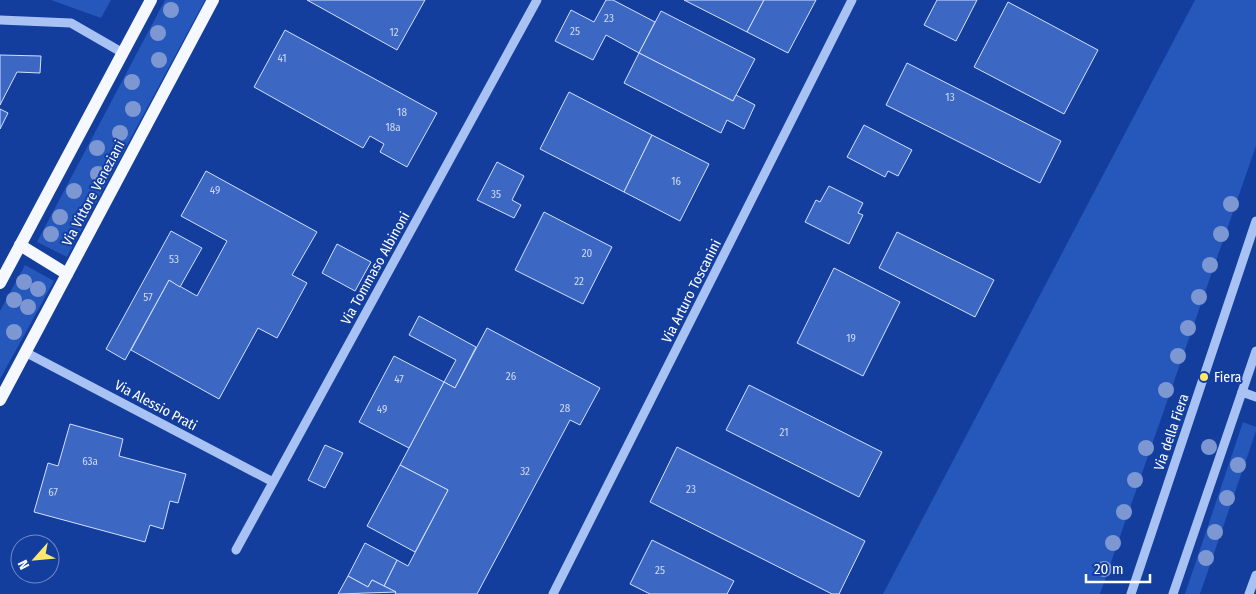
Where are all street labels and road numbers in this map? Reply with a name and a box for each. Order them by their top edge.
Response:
street label: Via Vittore Veneziani [58,138,128,249]
street label: Via Tommaso Albinoni [337,209,414,328]
street label: Via Arturo Toscanini [658,237,725,346]
street label: Via Alessio Prati [112,377,200,434]
street label: Via della Fiera [1150,391,1193,473]

